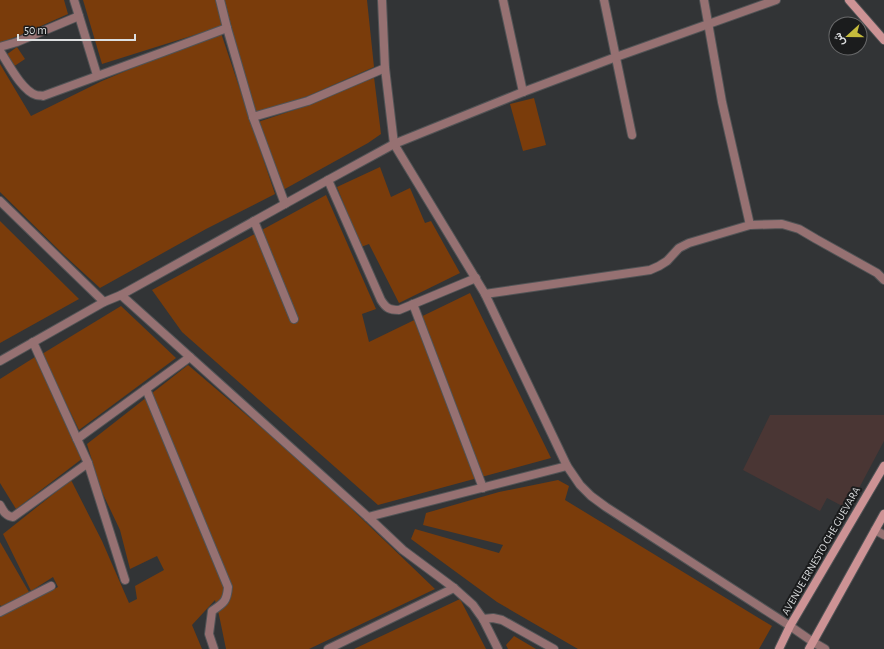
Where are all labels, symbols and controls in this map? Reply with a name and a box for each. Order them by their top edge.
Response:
scale bar [18,16,135,42]
north arrow [828,16,868,56]
text: 50 m [24,24,47,36]
text: ش [832,31,848,48]
street label: AVENUE ERNESTO CHE GUEVARA [780,484,863,617]

